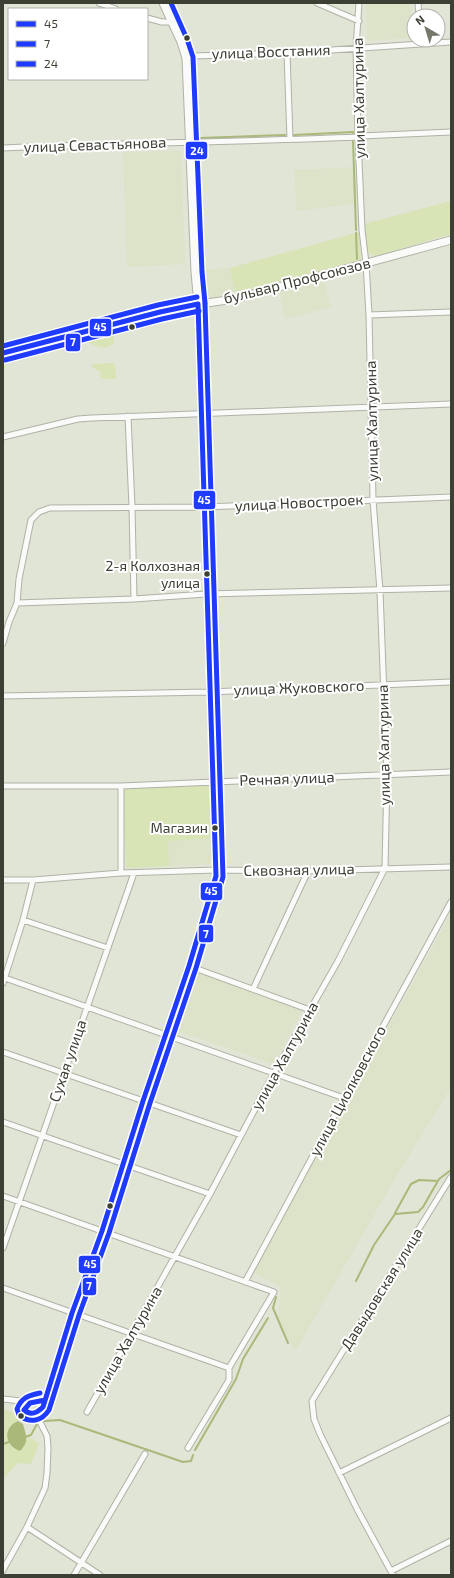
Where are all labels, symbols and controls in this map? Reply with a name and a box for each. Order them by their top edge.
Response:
legend [8,8,148,80]
north arrow [406,8,446,48]
text: N [412,12,427,27]
text: 45 [44,16,58,30]
unlabelled marker [182,33,192,43]
text: 7 [44,36,50,50]
street label: улица Халтурина [348,37,369,159]
street label: улица Восстания [211,40,331,63]
text: 24 [44,56,58,70]
street label: улица Севастьянова [23,133,167,156]
line badge: 24 [185,141,208,160]
text: 24 [190,144,204,157]
street label: бульвар Профсоюзов [221,253,372,308]
line badge: 45 [89,318,112,337]
text: 45 [93,320,107,333]
unlabelled marker [127,322,137,332]
line badge: 7 [65,333,81,352]
text: 7 [70,335,76,348]
street label: улица Халтурина [361,360,382,482]
line badge: 45 [193,490,216,510]
street label: улица Новостроек [234,490,364,515]
text: 45 [197,493,211,506]
place label: 2-я Колхозная улица [105,557,200,591]
marker: 2-я Колхозная улица [202,569,212,579]
street label: улица Жуковского [233,676,365,699]
street label: улица Халтурина [373,684,394,806]
street label: Речная улица [239,767,335,790]
place label: Магазин [150,819,208,836]
marker: Магазин [210,823,220,833]
street label: Сквозная улица [243,859,355,880]
line badge: 45 [200,882,223,901]
text: 45 [204,884,218,897]
line badge: 7 [198,924,214,943]
text: 7 [203,927,209,940]
street label: улица Халтурина [247,998,322,1113]
street label: Сухая улица [45,1017,91,1105]
street label: улица Циолковского [305,1022,390,1159]
unlabelled marker [105,1201,115,1211]
street label: Давыдовская улица [336,1224,427,1353]
line badge: 45 [78,1255,101,1274]
text: 45 [83,1257,97,1270]
line badge: 7 [82,1277,97,1296]
text: 7 [86,1279,92,1292]
street label: улица Халтурина [89,1283,166,1397]
unlabelled marker [16,1411,26,1421]

